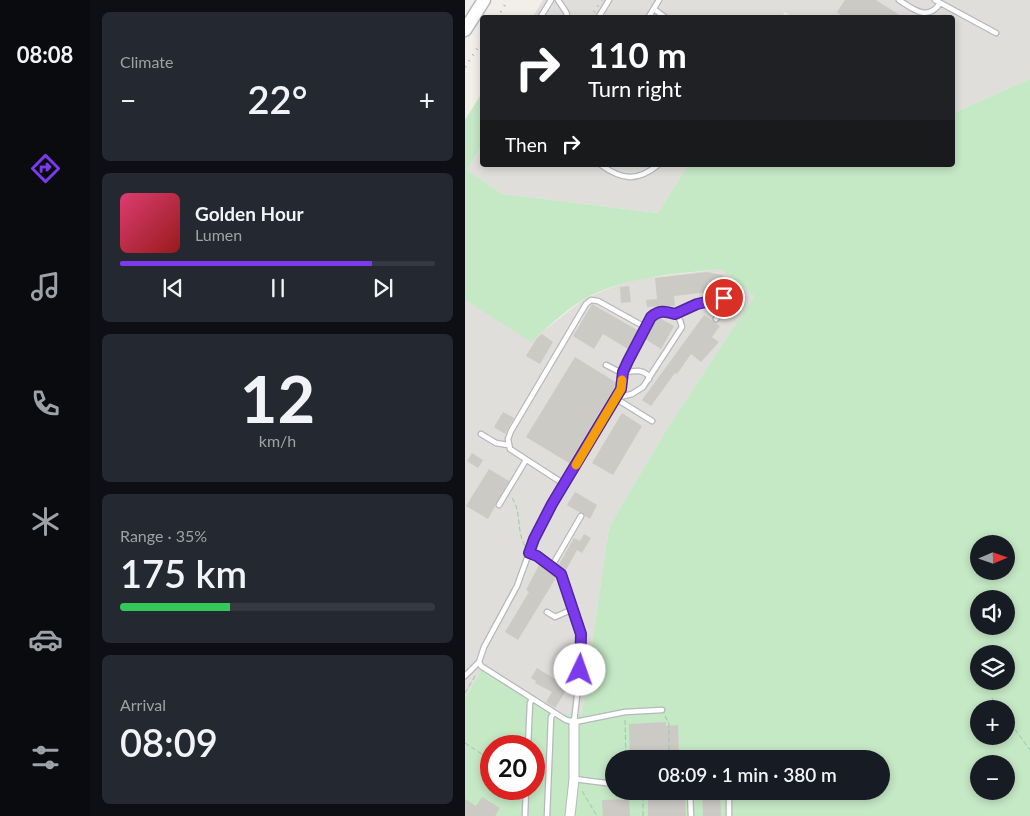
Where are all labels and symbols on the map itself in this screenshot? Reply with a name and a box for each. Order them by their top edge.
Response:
pin [703,277,745,319]
north arrow [970,535,1015,580]
position arrow [553,643,605,695]
speed limit sign: 20 [480,735,545,800]

